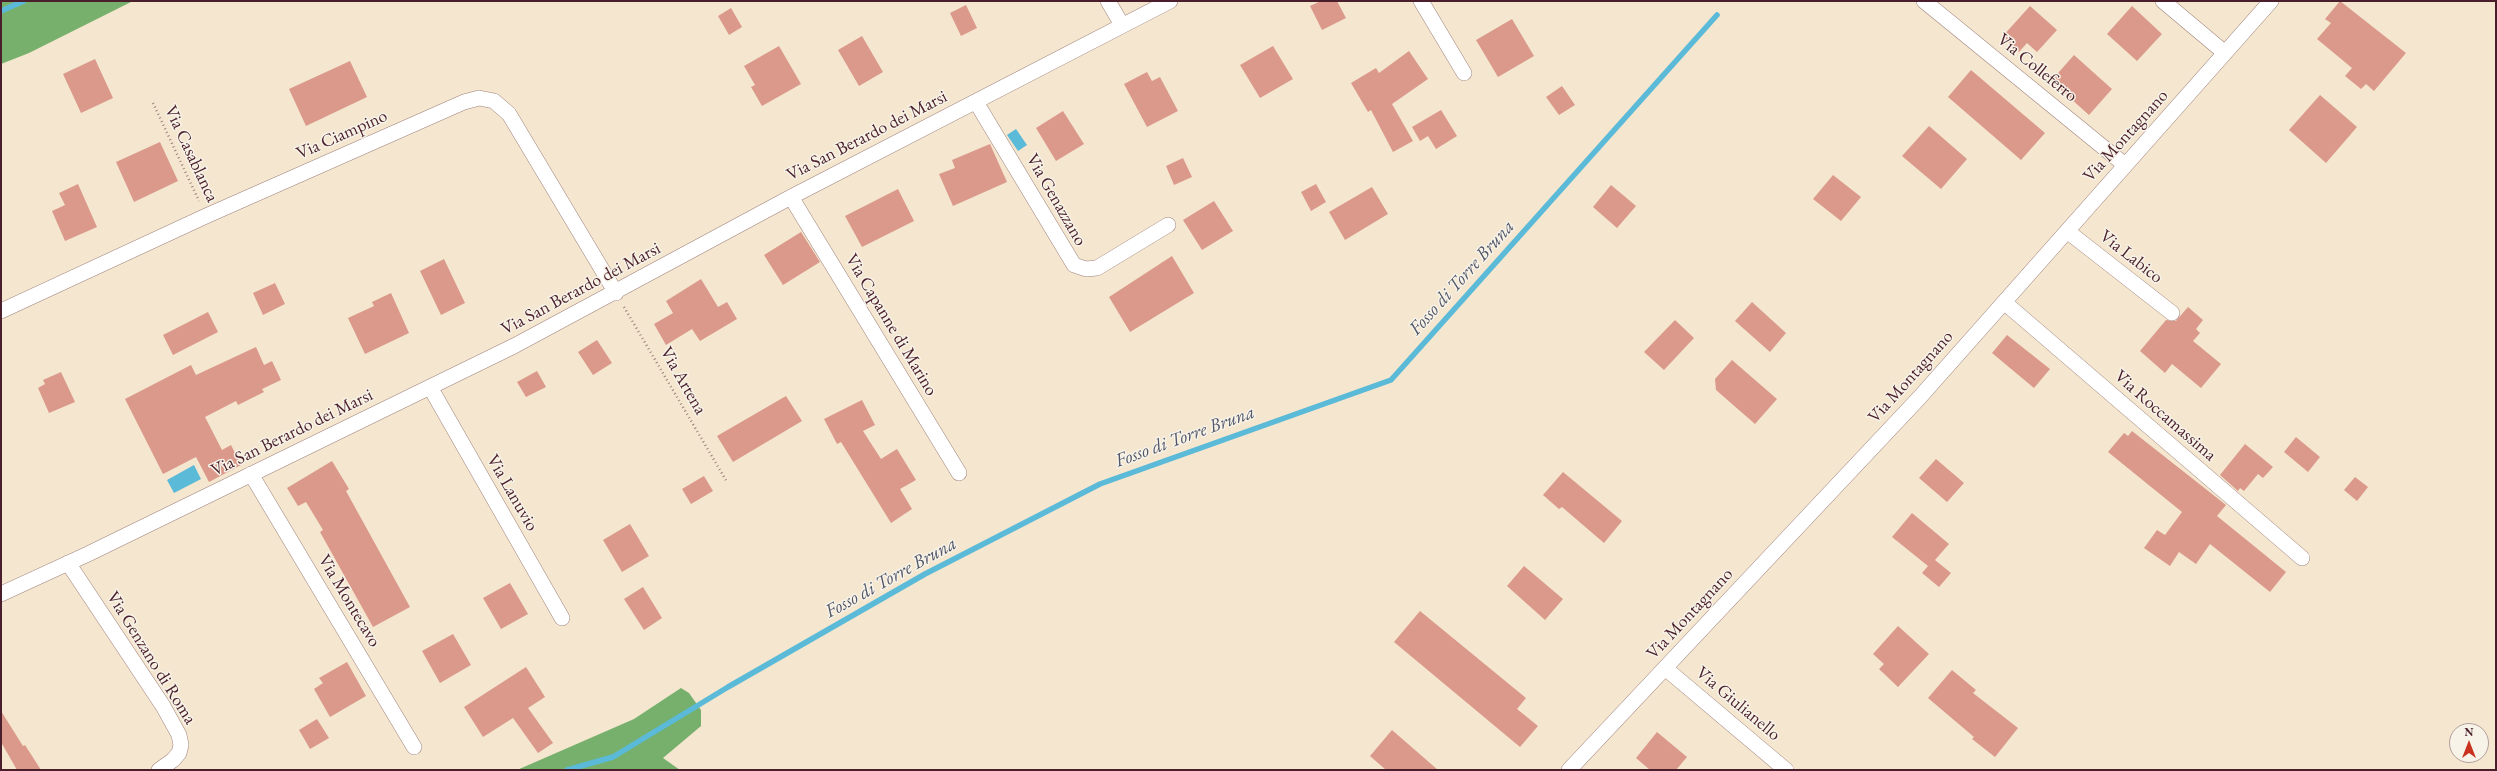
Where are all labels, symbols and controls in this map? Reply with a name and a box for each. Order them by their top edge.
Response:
street label: Via Colleferro [1992,29,2082,107]
street label: Via Montagnano [2079,85,2173,187]
street label: Via San Berardo dei Marsi [783,86,951,186]
street label: Via Casablanca [159,102,223,206]
street label: Via Ciampino [293,105,391,165]
street label: Via Genazzano [1021,150,1091,250]
water label: Fosso di Torre Bruna [1404,216,1520,340]
street label: Via Labico [2095,226,2167,288]
street label: Via San Berardo dei Marsi [498,238,664,340]
street label: Via Capanne di Marino [840,250,942,400]
street label: Via Montagnano [1864,326,1958,428]
street label: Via Artena [655,343,711,419]
street label: Via Roccamassima [2110,366,2220,466]
street label: Via San Berardo dei Marsi [208,384,376,482]
water label: Fosso di Torre Bruna [1112,401,1258,473]
street label: Via Lanuvio [481,451,543,535]
water label: Fosso di Torre Bruna [821,532,961,624]
street label: Via Montecavo [313,551,385,651]
street label: Via Montagnano [1642,564,1738,664]
street label: Via Genzano di Roma [101,588,201,728]
street label: Via Giulianello [1691,662,1785,746]
north arrow [2449,723,2489,763]
text: N [2465,725,2473,739]

